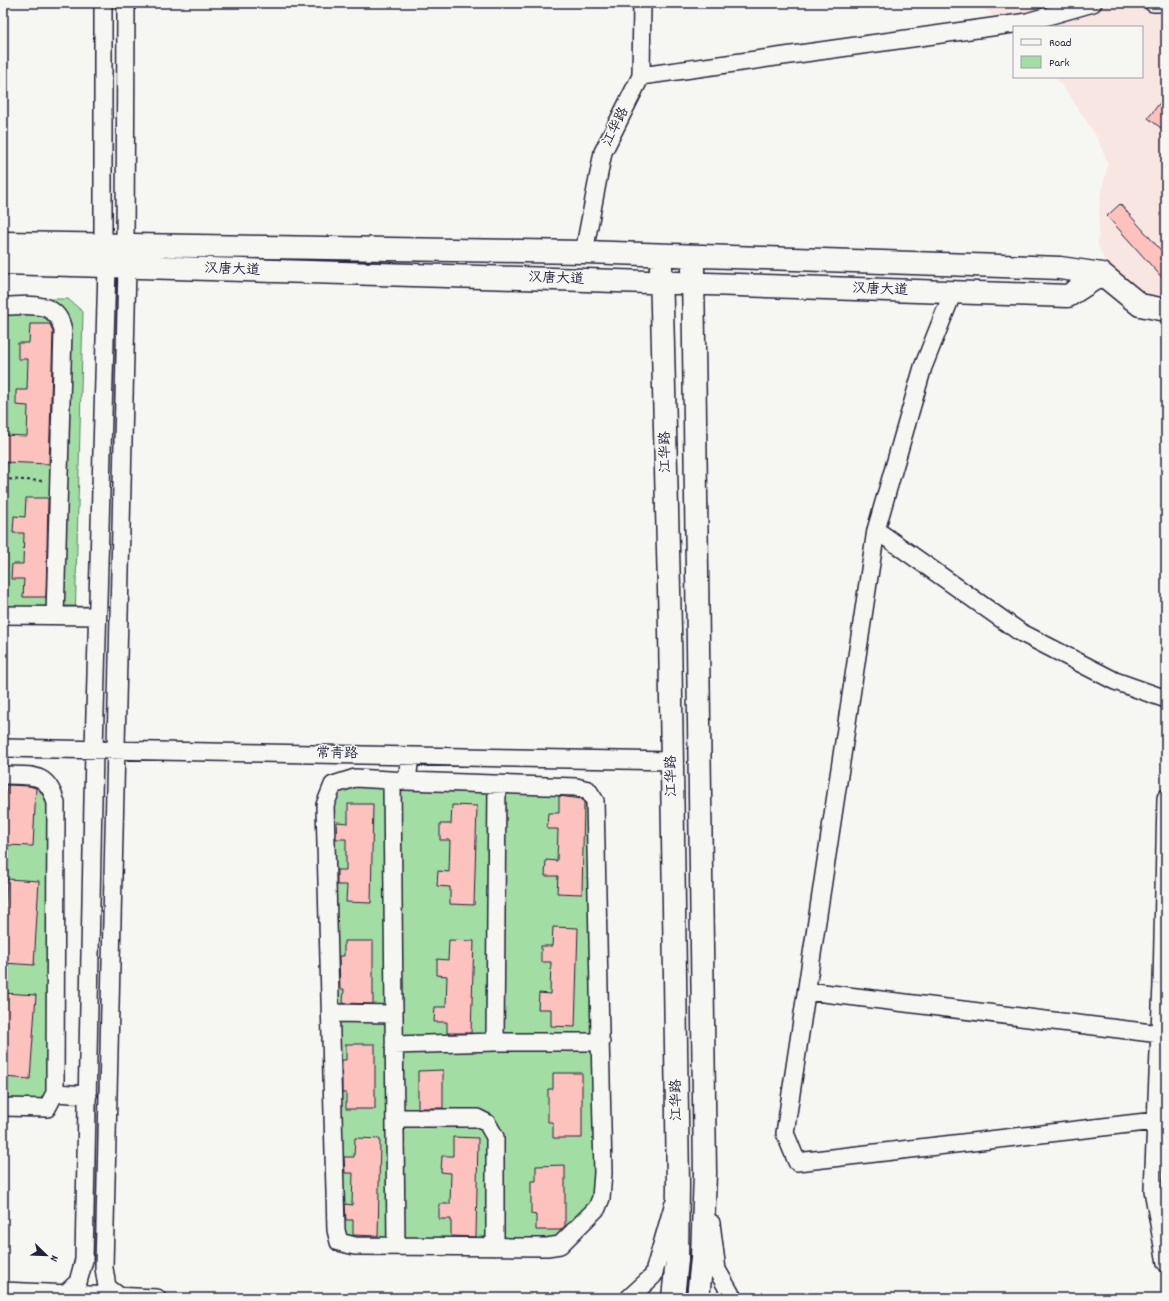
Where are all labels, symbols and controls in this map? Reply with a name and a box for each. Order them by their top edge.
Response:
legend [1013,26,1143,78]
text: Road [1049,35,1071,52]
text: Park [1049,55,1070,72]
street label: 江华路 [598,104,634,150]
street label: 汉唐大道 [204,259,260,281]
street label: 汉唐大道 [528,268,584,290]
street label: 汉唐大道 [852,279,908,301]
street label: 江华路 [656,431,676,473]
street label: 常青路 [316,744,358,764]
street label: 江华路 [662,755,682,797]
street label: 江华路 [667,1079,687,1121]
north arrow [26,1235,66,1275]
text: N [45,1252,62,1264]

